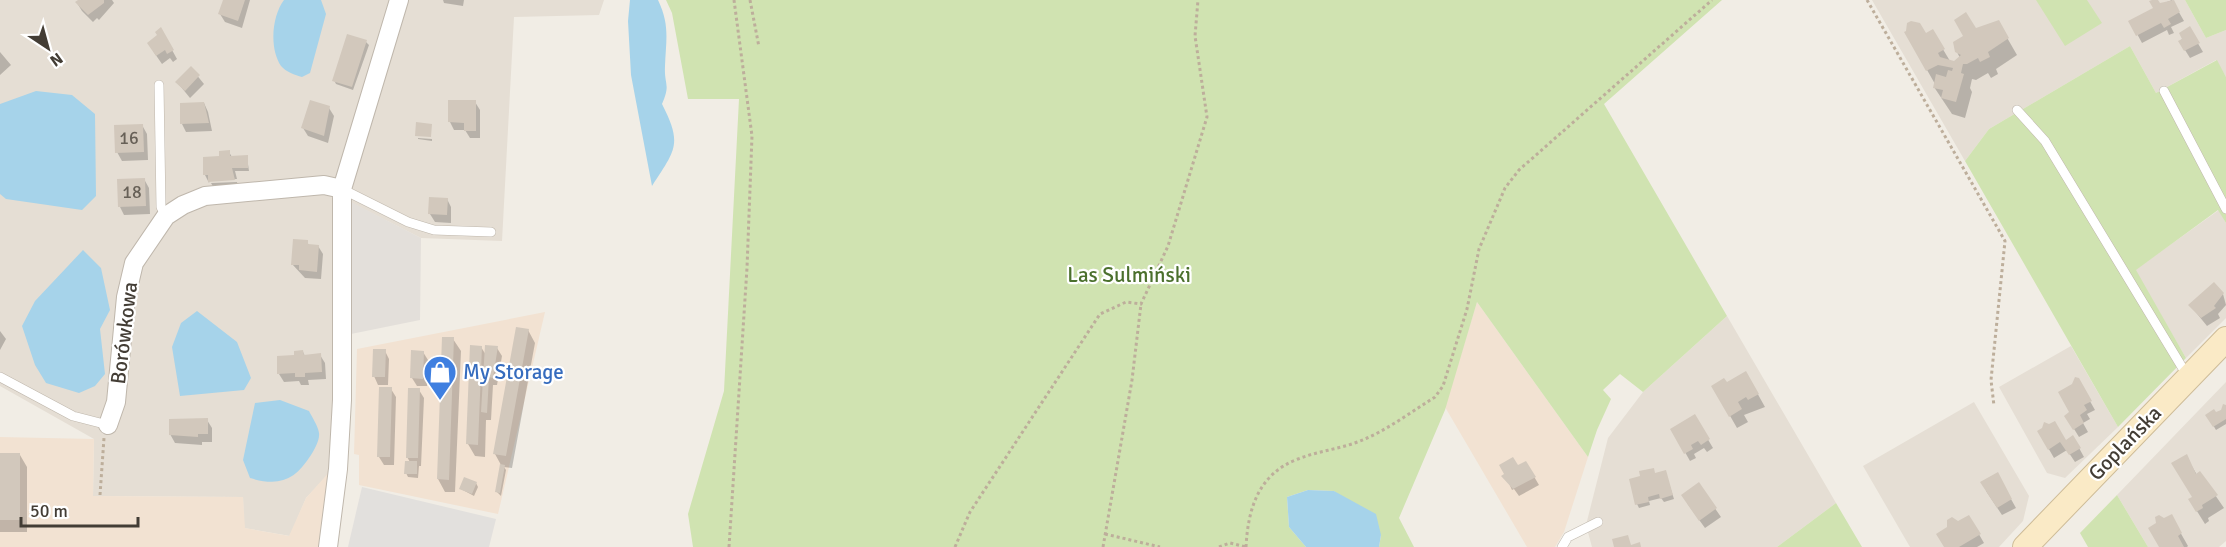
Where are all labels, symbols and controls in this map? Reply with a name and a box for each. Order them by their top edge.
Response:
north arrow [18,18,78,78]
text: N [46,48,67,71]
house number: 16 [119,127,139,149]
house number: 18 [122,181,142,203]
park label: Las Sulmiński [1067,262,1191,288]
street label: Borówkowa [105,280,143,386]
shop icon: My Storage [422,354,458,401]
place label: My Storage [463,359,564,385]
street label: Goplańska [2083,400,2167,486]
scale bar [21,490,138,528]
text: 50 m [30,500,68,522]

